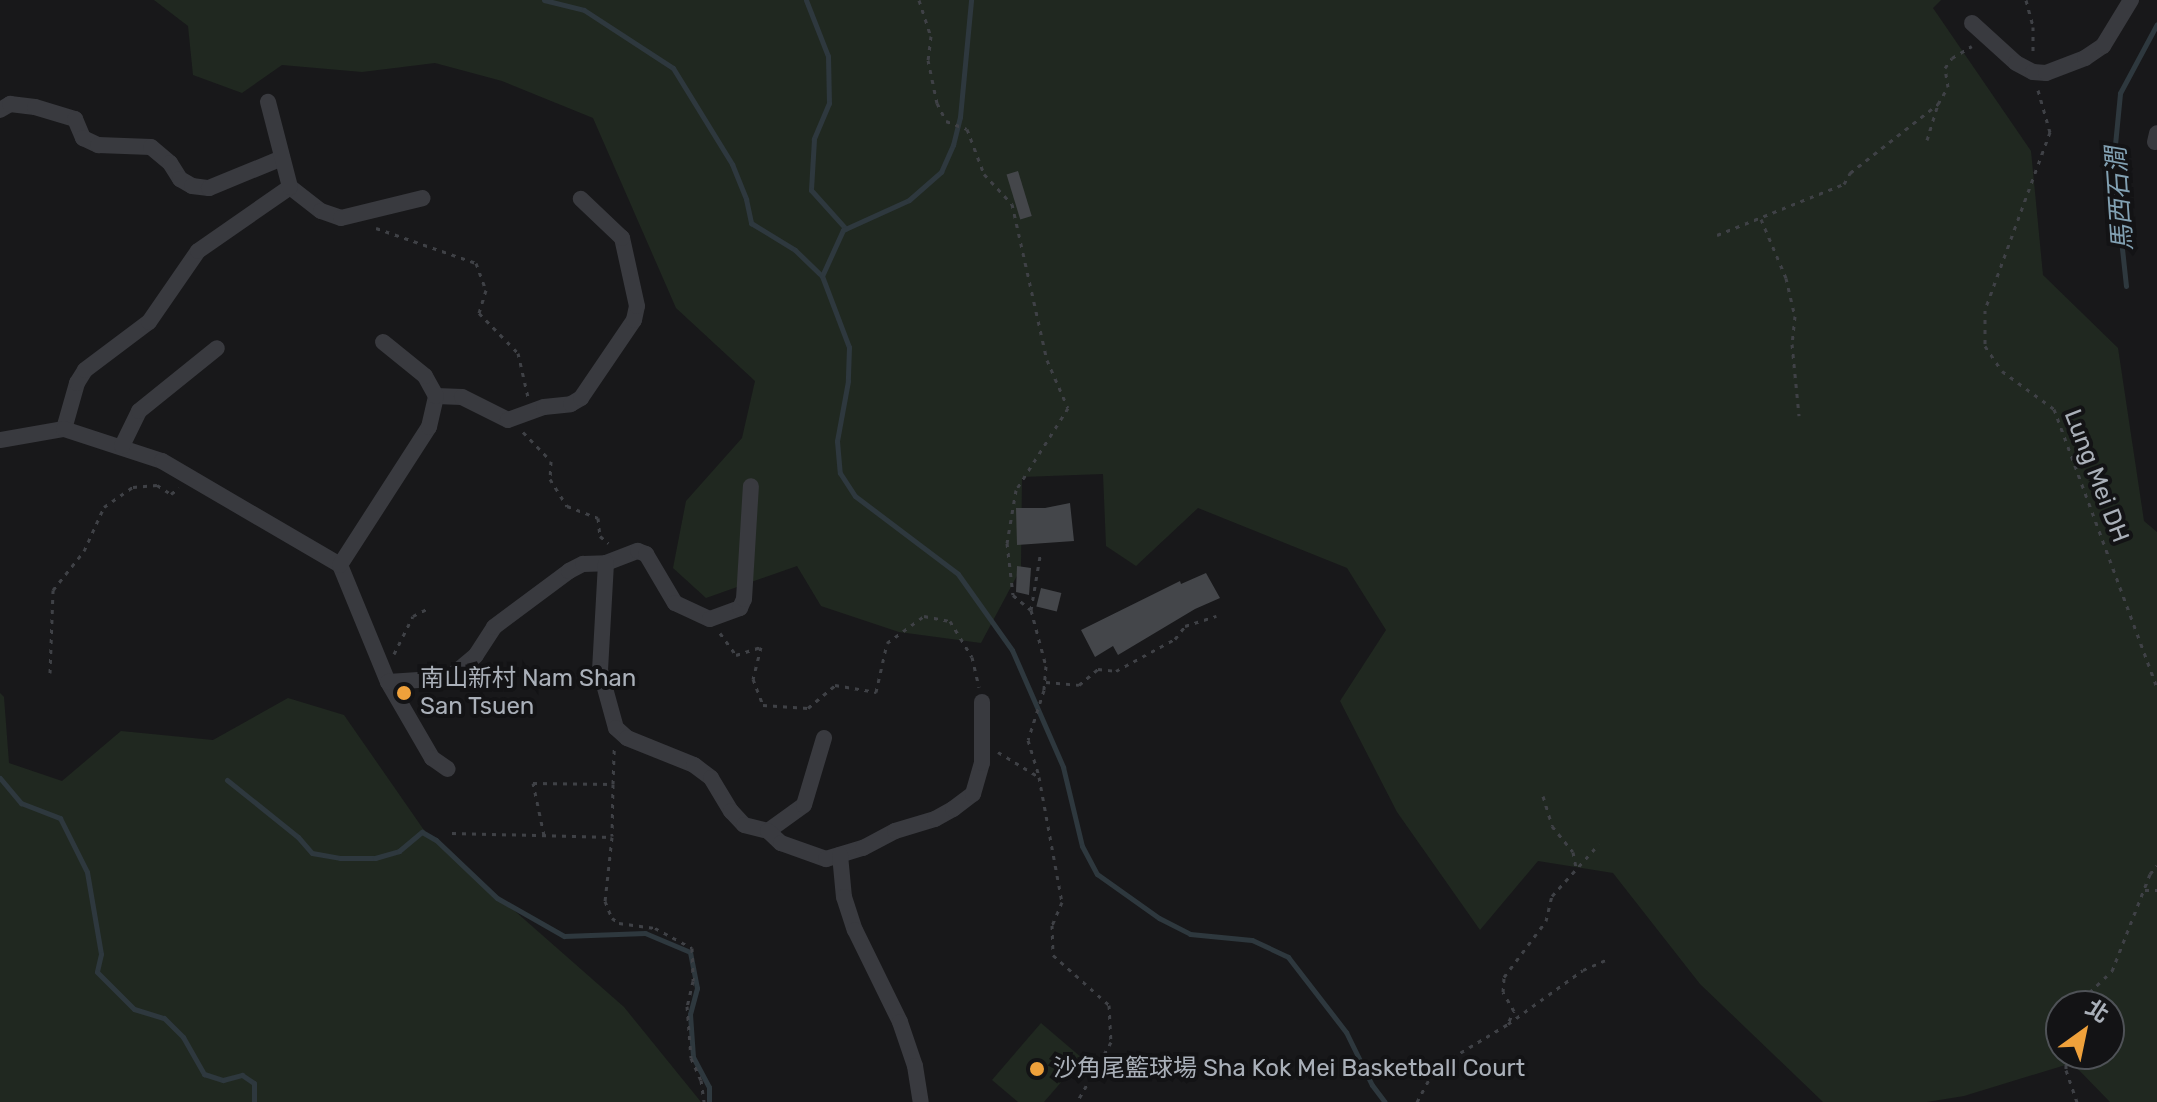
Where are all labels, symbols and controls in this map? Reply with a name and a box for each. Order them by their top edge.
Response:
water label: 馬西石澗 [2101,146,2139,252]
street label: Lung Mei DH [2057,405,2135,547]
place label: 南山新村 Nam Shan San Tsuen [420,665,636,721]
marker: 南山新村 Nam Shan San Tsuen [395,684,413,702]
north arrow [2045,990,2125,1070]
text: 北 [2081,994,2114,1028]
place label: 沙角尾籃球場 Sha Kok Mei Basketball Court [1053,1055,1525,1083]
marker: 沙角尾籃球場 Sha Kok Mei Basketball Court [1028,1060,1046,1078]

